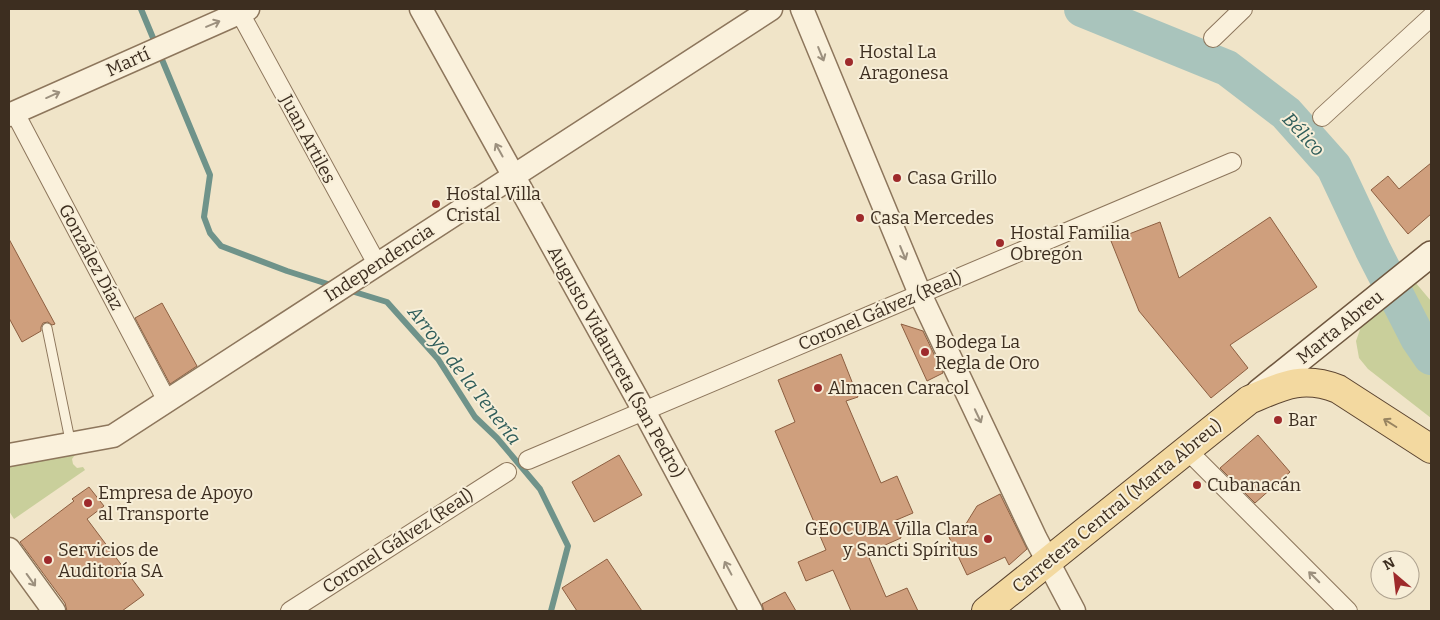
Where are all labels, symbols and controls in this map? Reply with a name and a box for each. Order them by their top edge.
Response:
one-way arrow [205,19,220,29]
place label: Hostal La Aragonesa [859,41,949,84]
street label: Martí [103,42,154,81]
one-way arrow [816,46,826,61]
marker: Hostal La Aragonesa [843,56,855,68]
one-way arrow [45,90,60,100]
street label: Juan Artiles [275,90,341,187]
water label: Bélico [1278,108,1330,161]
one-way arrow [494,142,504,157]
place label: Casa Grillo [907,167,997,189]
marker: Casa Grillo [891,172,903,184]
place label: Hostal Villa Cristal [446,183,541,226]
marker: Hostal Villa Cristal [430,198,442,210]
street label: González Díaz [54,200,128,314]
place label: Casa Mercedes [870,207,994,229]
marker: Casa Mercedes [854,212,866,224]
street label: Independencia [320,219,438,307]
place label: Hostal Familia Obregón [1010,222,1130,265]
marker: Hostal Familia Obregón [994,237,1006,249]
street label: Augusto Vidaurreta (San Pedro) [543,242,689,482]
one-way arrow [899,244,908,260]
street label: Coronel Gálvez (Real) [795,267,965,355]
street label: Marta Abreu [1292,285,1388,369]
water label: Arroyo de la Tenería [403,300,526,449]
place label: Bodega La Regla de Oro [935,331,1040,374]
marker: Bodega La Regla de Oro [919,346,931,358]
place label: Almacen Caracol [828,377,969,399]
marker: Almacen Caracol [812,382,824,394]
one-way arrow [973,408,983,423]
place label: Bar [1288,409,1317,431]
street label: Carretera Central (Marta Abreu) [1008,414,1226,598]
marker: Bar [1272,414,1284,426]
one-way arrow [1384,417,1398,427]
place label: Cubanacán [1207,474,1302,496]
marker: Cubanacán [1191,479,1203,491]
place label: Empresa de Apoyo al Transporte [98,482,253,525]
street label: Coronel Gálvez (Real) [318,484,478,598]
marker: Empresa de Apoyo al Transporte [82,497,94,509]
place label: GEOCUBA Villa Clara y Sancti Spíritus [805,518,978,561]
marker: GEOCUBA Villa Clara y Sancti Spíritus [982,533,994,545]
place label: Servicios de Auditoría SA [58,539,163,582]
north arrow [1370,550,1420,600]
marker: Servicios de Auditoría SA [42,554,54,566]
text: N [1380,554,1398,574]
one-way arrow [723,561,733,576]
one-way arrow [1308,571,1320,583]
one-way arrow [26,573,37,586]

